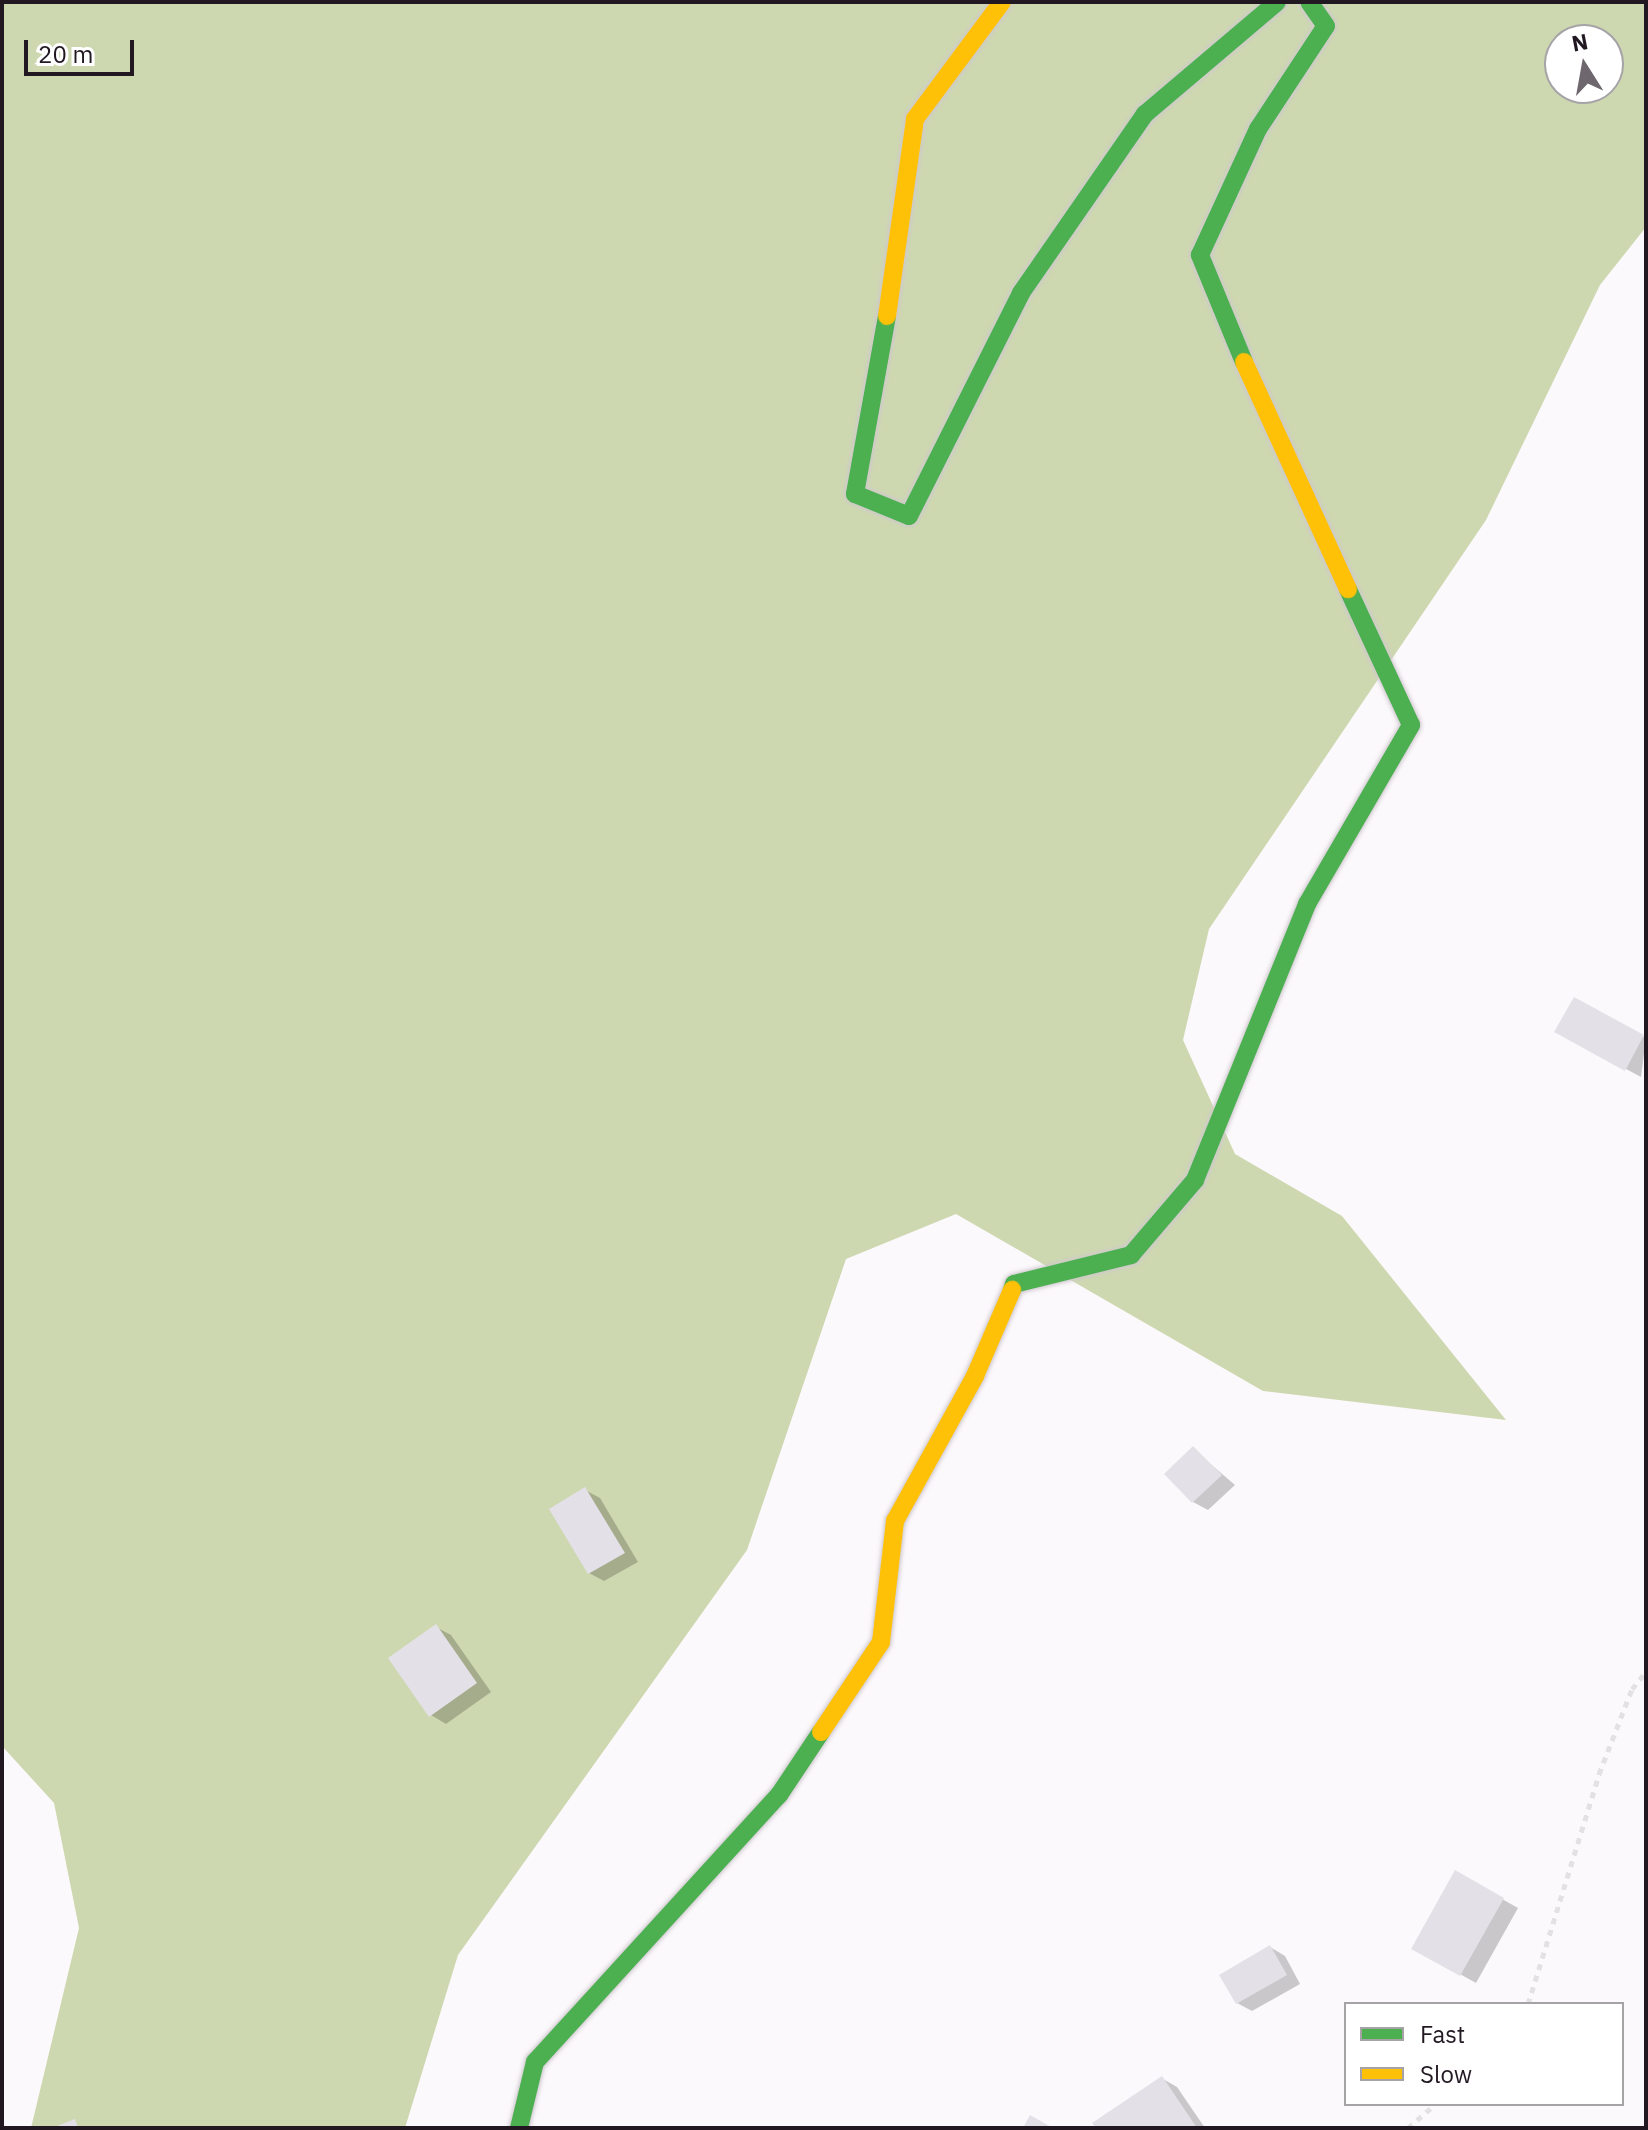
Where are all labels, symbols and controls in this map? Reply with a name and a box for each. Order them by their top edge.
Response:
scale bar [28,24,138,74]
north arrow [1544,24,1624,104]
text: N [1569,26,1590,58]
text: 20 m [38,38,93,70]
legend [1344,2002,1624,2106]
text: Fast [1420,2018,1465,2050]
text: Slow [1420,2058,1472,2090]

